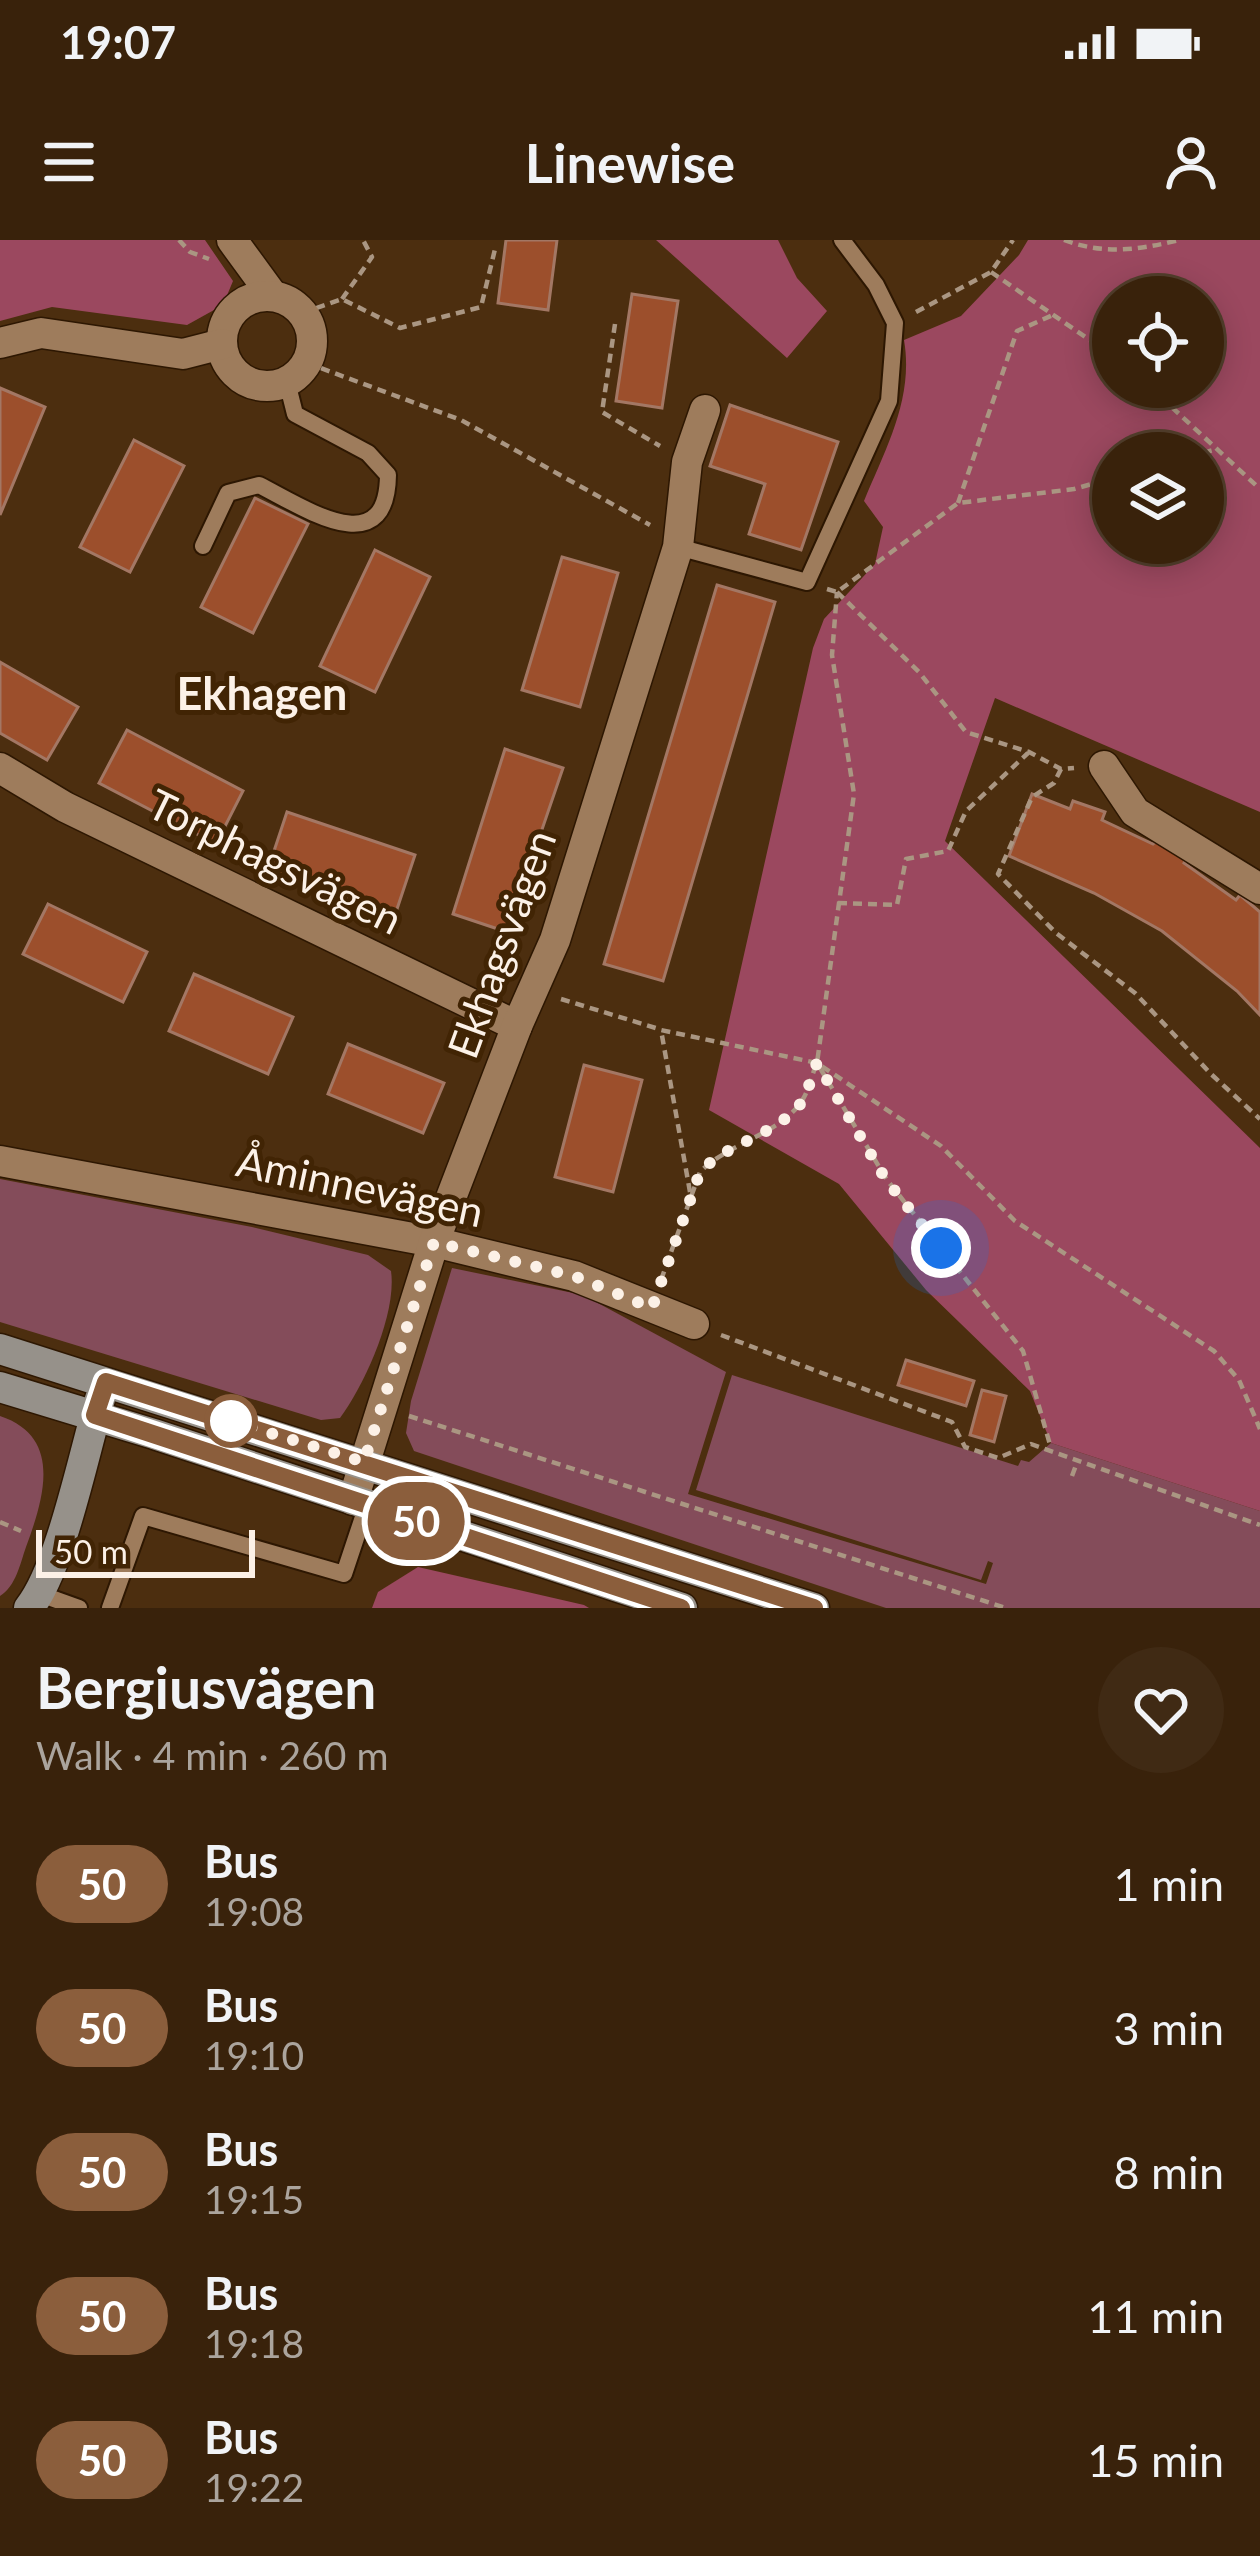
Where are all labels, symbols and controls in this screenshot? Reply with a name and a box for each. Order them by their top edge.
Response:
text: 19:07 [60,15,176,69]
icon: menu [36,129,102,195]
icon: person [1158,129,1224,195]
text: Linewise [525,130,735,195]
map controls [1092,276,1224,564]
button: locate [1092,276,1224,408]
button: layers [1092,432,1224,564]
district label: Ekhagen [177,666,347,720]
street label: Torphagsvägen [141,778,410,944]
street label: Ekhagsvägen [437,823,565,1064]
street label: Åminnevägen [232,1135,488,1237]
your location [911,1218,971,1278]
unlabelled marker [206,1396,256,1446]
line badge: 50 [362,1482,470,1560]
text: 50 [392,1496,440,1546]
scale bar [36,1524,255,1577]
text: 50 m [54,1531,128,1571]
button: heart [1098,1647,1224,1773]
text: Bergiusvägen [36,1653,376,1721]
text: Walk · 4 min · 260 m [36,1732,389,1778]
text: Bus [204,1834,278,1888]
text: 1 min [1113,1857,1224,1911]
text: 50 [78,1859,126,1909]
text: 19:08 [204,1888,304,1934]
text: Bus [204,1978,278,2032]
text: 3 min [1113,2001,1224,2055]
text: 50 [78,2003,126,2053]
text: 19:10 [204,2032,304,2078]
text: Bus [204,2122,278,2176]
text: 8 min [1113,2145,1224,2199]
text: 50 [78,2147,126,2197]
text: 19:15 [204,2176,304,2222]
text: Bus [204,2266,278,2320]
text: 11 min [1087,2289,1224,2343]
text: 50 [78,2291,126,2341]
text: 19:18 [204,2320,304,2366]
text: Bus [204,2410,278,2464]
text: 15 min [1087,2433,1224,2487]
text: 50 [78,2435,126,2485]
text: 19:22 [204,2464,304,2510]

